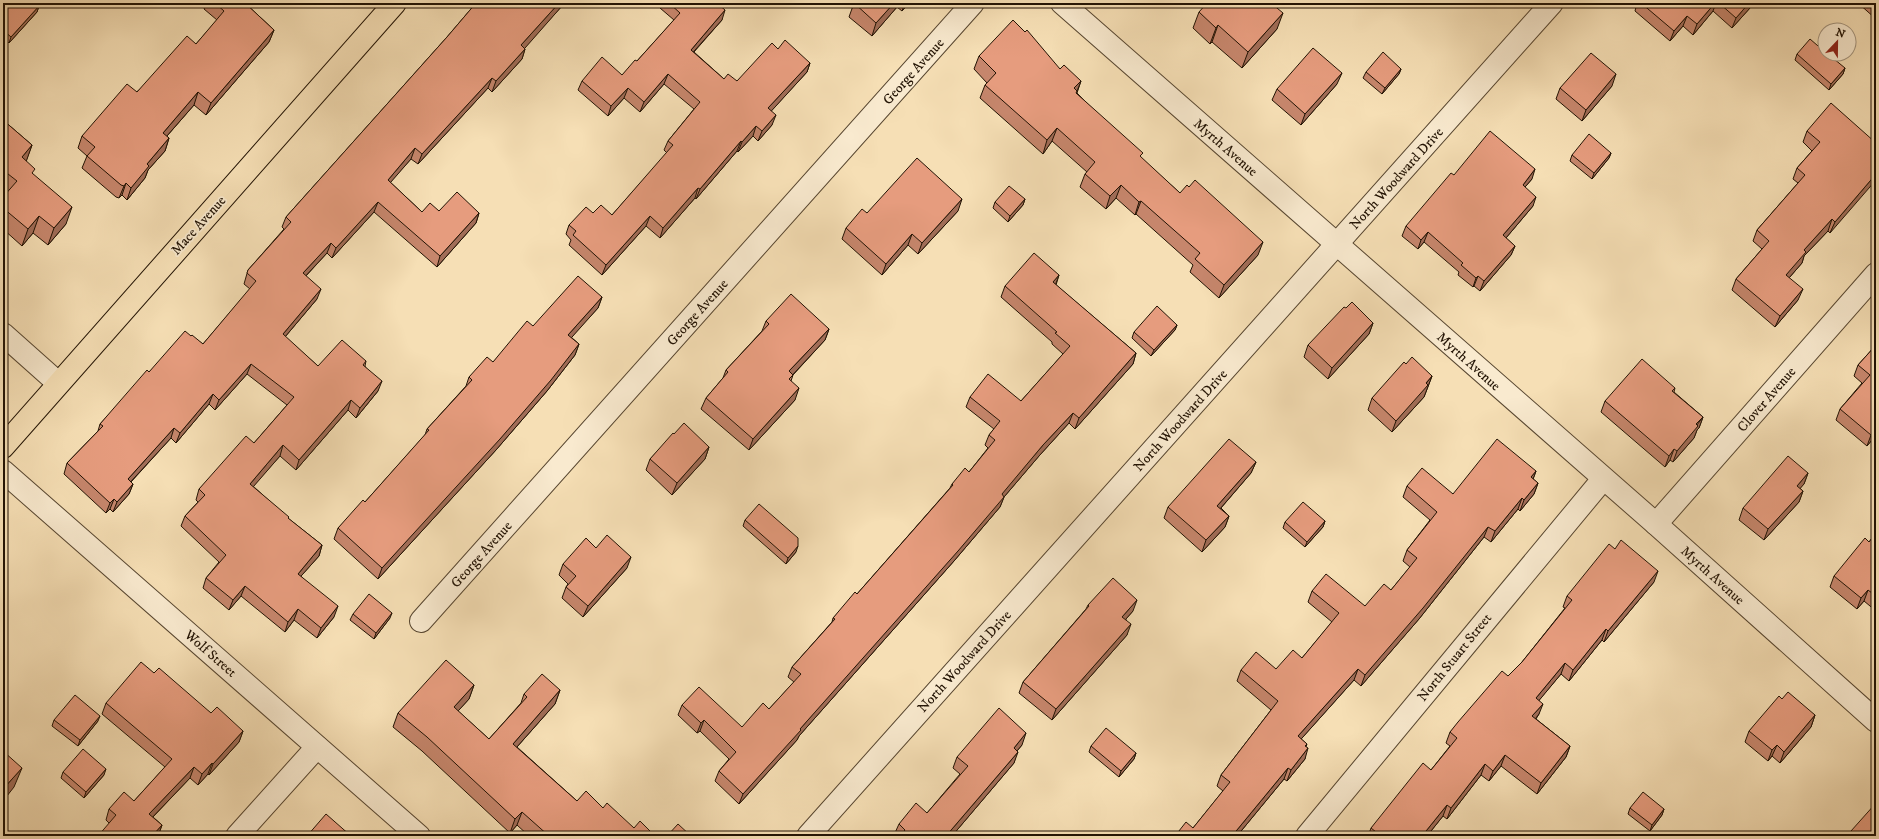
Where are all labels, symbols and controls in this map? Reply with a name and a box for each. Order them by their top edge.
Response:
north arrow [1817,22,1857,62]
text: N [1834,25,1847,42]
street label: George Avenue [879,34,949,109]
street label: Myrth Avenue [1189,115,1261,181]
street label: North Woodward Drive [1346,123,1448,234]
street label: Mace Avenue [167,192,230,259]
street label: George Avenue [663,275,733,350]
street label: Myrth Avenue [1433,328,1504,395]
street label: Clover Avenue [1733,363,1800,436]
street label: North Woodward Drive [1130,365,1232,476]
street label: George Avenue [447,517,517,592]
street label: Myrth Avenue [1677,542,1748,609]
street label: North Woodward Drive [914,606,1016,717]
street label: North Stuart Street [1414,609,1496,705]
street label: Wolf Street [180,625,241,682]

